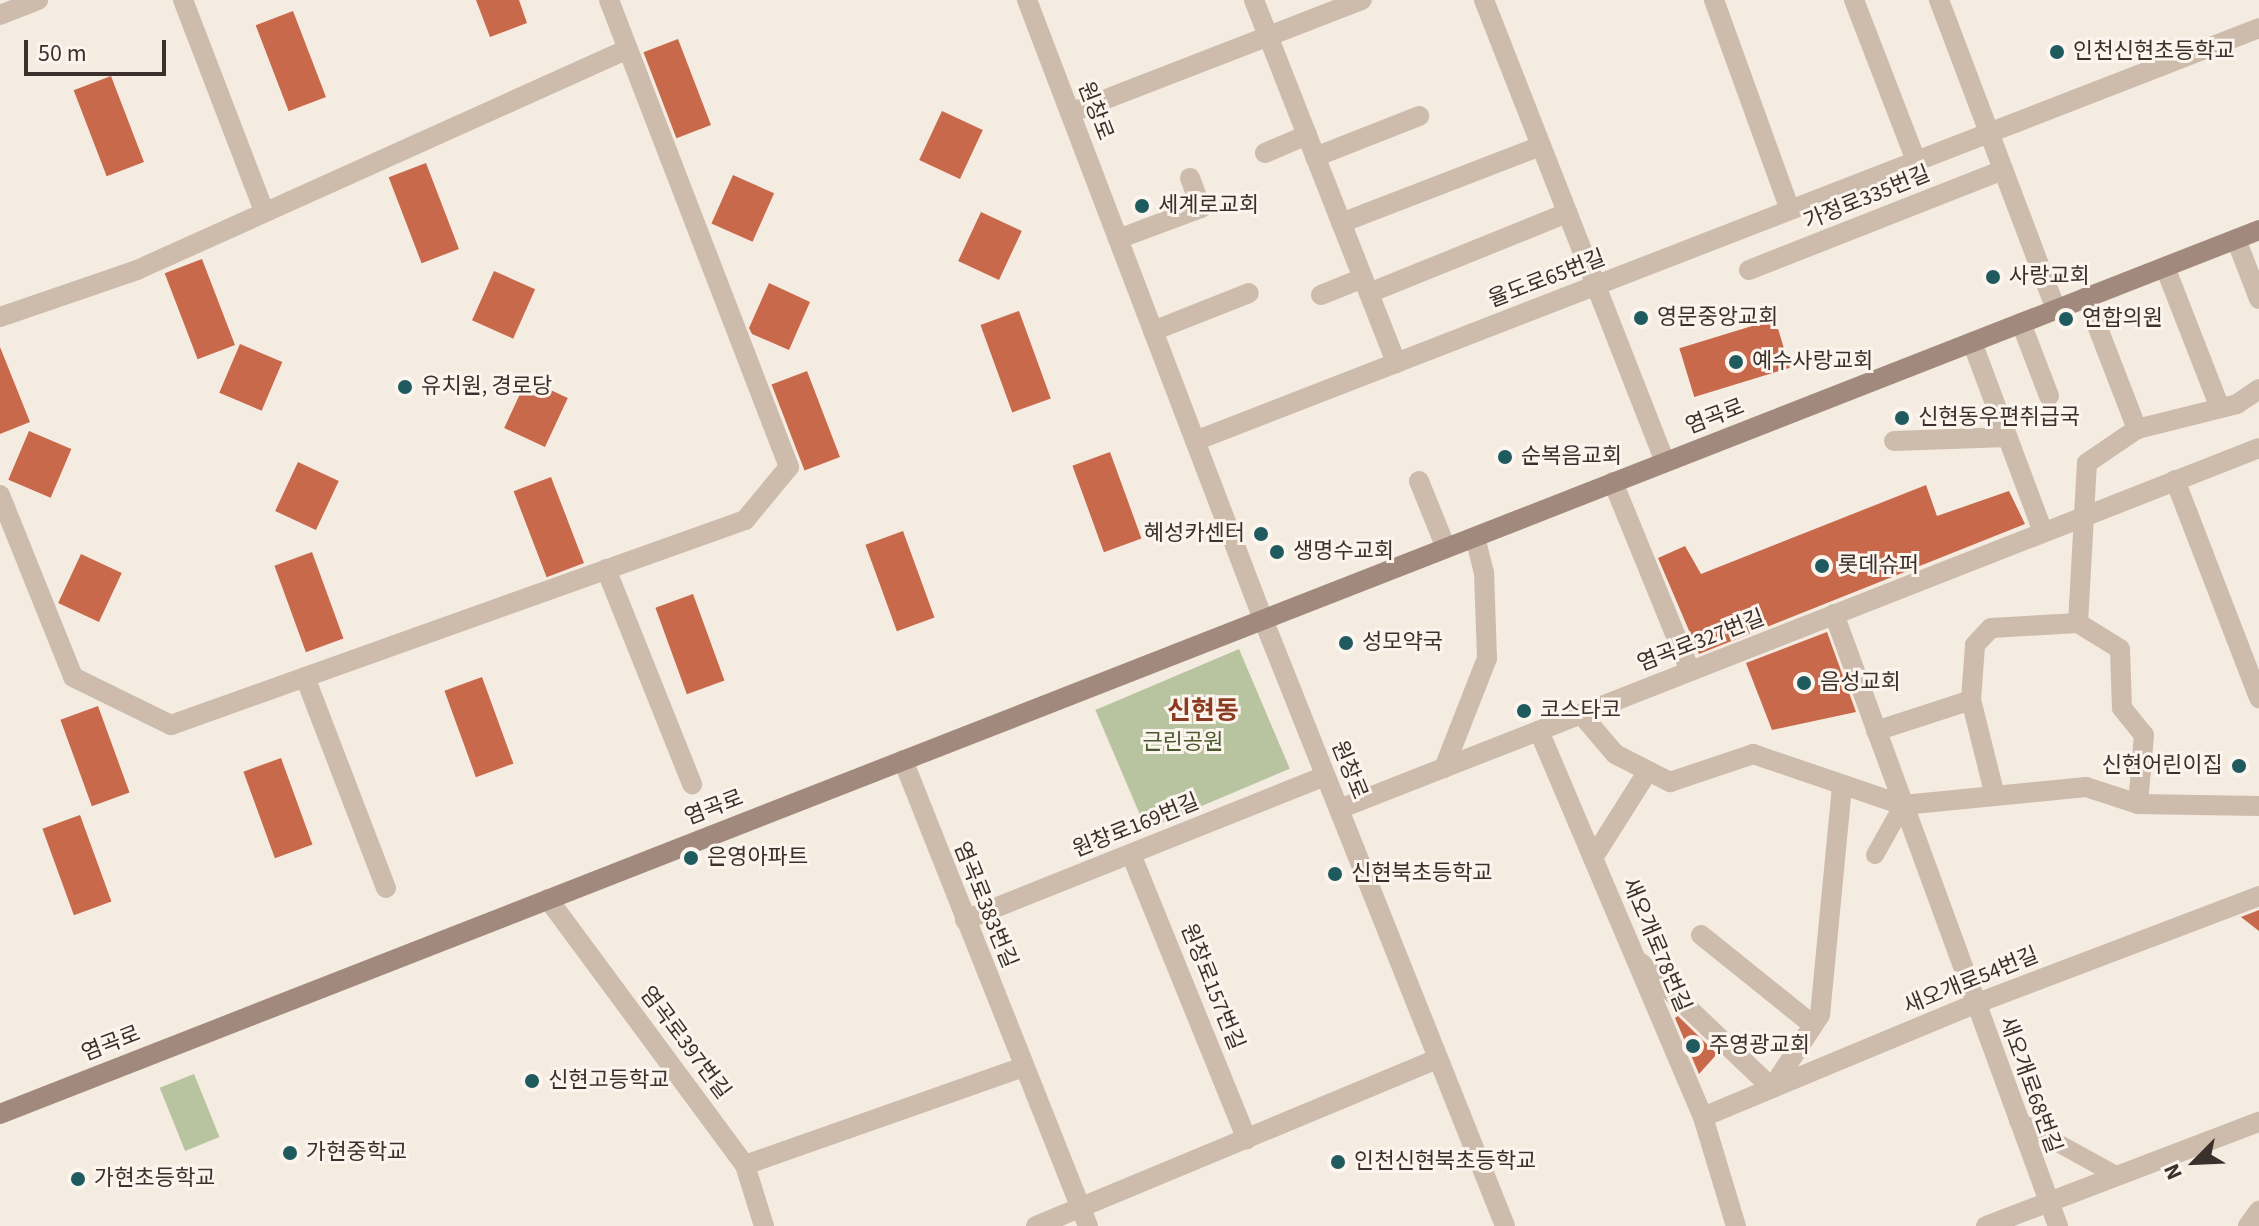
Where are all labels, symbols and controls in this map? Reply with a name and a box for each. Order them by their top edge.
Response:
scale bar [28,24,170,74]
text: 50 m [38,36,87,71]
place label: 인천신현초등학교 [2073,39,2235,65]
marker: 인천신현초등학교 [2048,43,2066,61]
street label: 원창로 [1072,78,1118,144]
street label: 가정로335번길 [1800,161,1934,235]
place label: 세계로교회 [1158,193,1259,219]
marker: 세계로교회 [1133,197,1151,215]
street label: 율도로65번길 [1485,245,1609,313]
place label: 사랑교회 [2009,264,2090,290]
marker: 사랑교회 [1984,268,2002,286]
place label: 영문중앙교회 [1657,305,1778,331]
place label: 연합의원 [2082,306,2163,332]
marker: 영문중앙교회 [1632,309,1650,327]
marker: 연합의원 [2057,310,2075,328]
place label: 예수사랑교회 [1752,349,1873,375]
marker: 예수사랑교회 [1727,353,1745,371]
place label: 유치원, 경로당 [421,374,552,400]
marker: 유치원, 경로당 [396,378,414,396]
street label: 염곡로 [1682,394,1748,440]
place label: 신현동우편취급국 [1918,405,2080,431]
marker: 신현동우편취급국 [1893,409,1911,427]
place label: 순복음교회 [1521,444,1622,470]
marker: 순복음교회 [1496,448,1514,466]
place label: 혜성카센터 [1144,521,1245,547]
marker: 혜성카센터 [1252,525,1270,543]
place label: 생명수교회 [1293,539,1394,565]
marker: 생명수교회 [1268,543,1286,561]
place label: 롯데슈퍼 [1838,553,1919,579]
marker: 롯데슈퍼 [1813,557,1831,575]
street label: 염곡로327번길 [1634,605,1768,677]
place label: 성모약국 [1362,630,1443,656]
marker: 성모약국 [1337,634,1355,652]
place label: 음성교회 [1820,670,1901,696]
marker: 음성교회 [1795,674,1813,692]
district label: 신현동 [1167,695,1239,727]
place label: 코스타코 [1540,698,1621,724]
marker: 코스타코 [1515,702,1533,720]
park label: 근린공원 [1143,730,1223,756]
street label: 원창로 [1325,737,1373,803]
place label: 신현어린이집 [2102,753,2223,779]
marker: 신현어린이집 [2230,757,2248,775]
street label: 염곡로 [681,785,747,831]
street label: 원창로169번길 [1069,789,1203,863]
street label: 염곡로383번길 [948,838,1022,972]
place label: 은영아파트 [707,845,808,871]
marker: 은영아파트 [682,849,700,867]
place label: 신현북초등학교 [1351,861,1493,887]
marker: 신현북초등학교 [1326,865,1344,883]
street label: 새오개로78번길 [1616,874,1696,1016]
street label: 원창로157번길 [1175,920,1249,1054]
street label: 새오개로54번길 [1900,942,2042,1020]
street label: 염곡로397번길 [634,982,736,1104]
street label: 새오개로68번길 [1993,1013,2067,1157]
street label: 염곡로 [78,1021,144,1067]
place label: 주영광교회 [1709,1033,1810,1059]
marker: 주영광교회 [1684,1037,1702,1055]
place label: 신현고등학교 [548,1068,669,1094]
marker: 신현고등학교 [523,1072,541,1090]
north arrow [2155,1122,2235,1202]
place label: 가현중학교 [306,1140,407,1166]
marker: 가현중학교 [281,1144,299,1162]
place label: 인천신현북초등학교 [1354,1149,1536,1175]
marker: 인천신현북초등학교 [1329,1153,1347,1171]
text: N [2155,1159,2191,1185]
place label: 가현초등학교 [94,1166,215,1192]
marker: 가현초등학교 [69,1170,87,1188]

